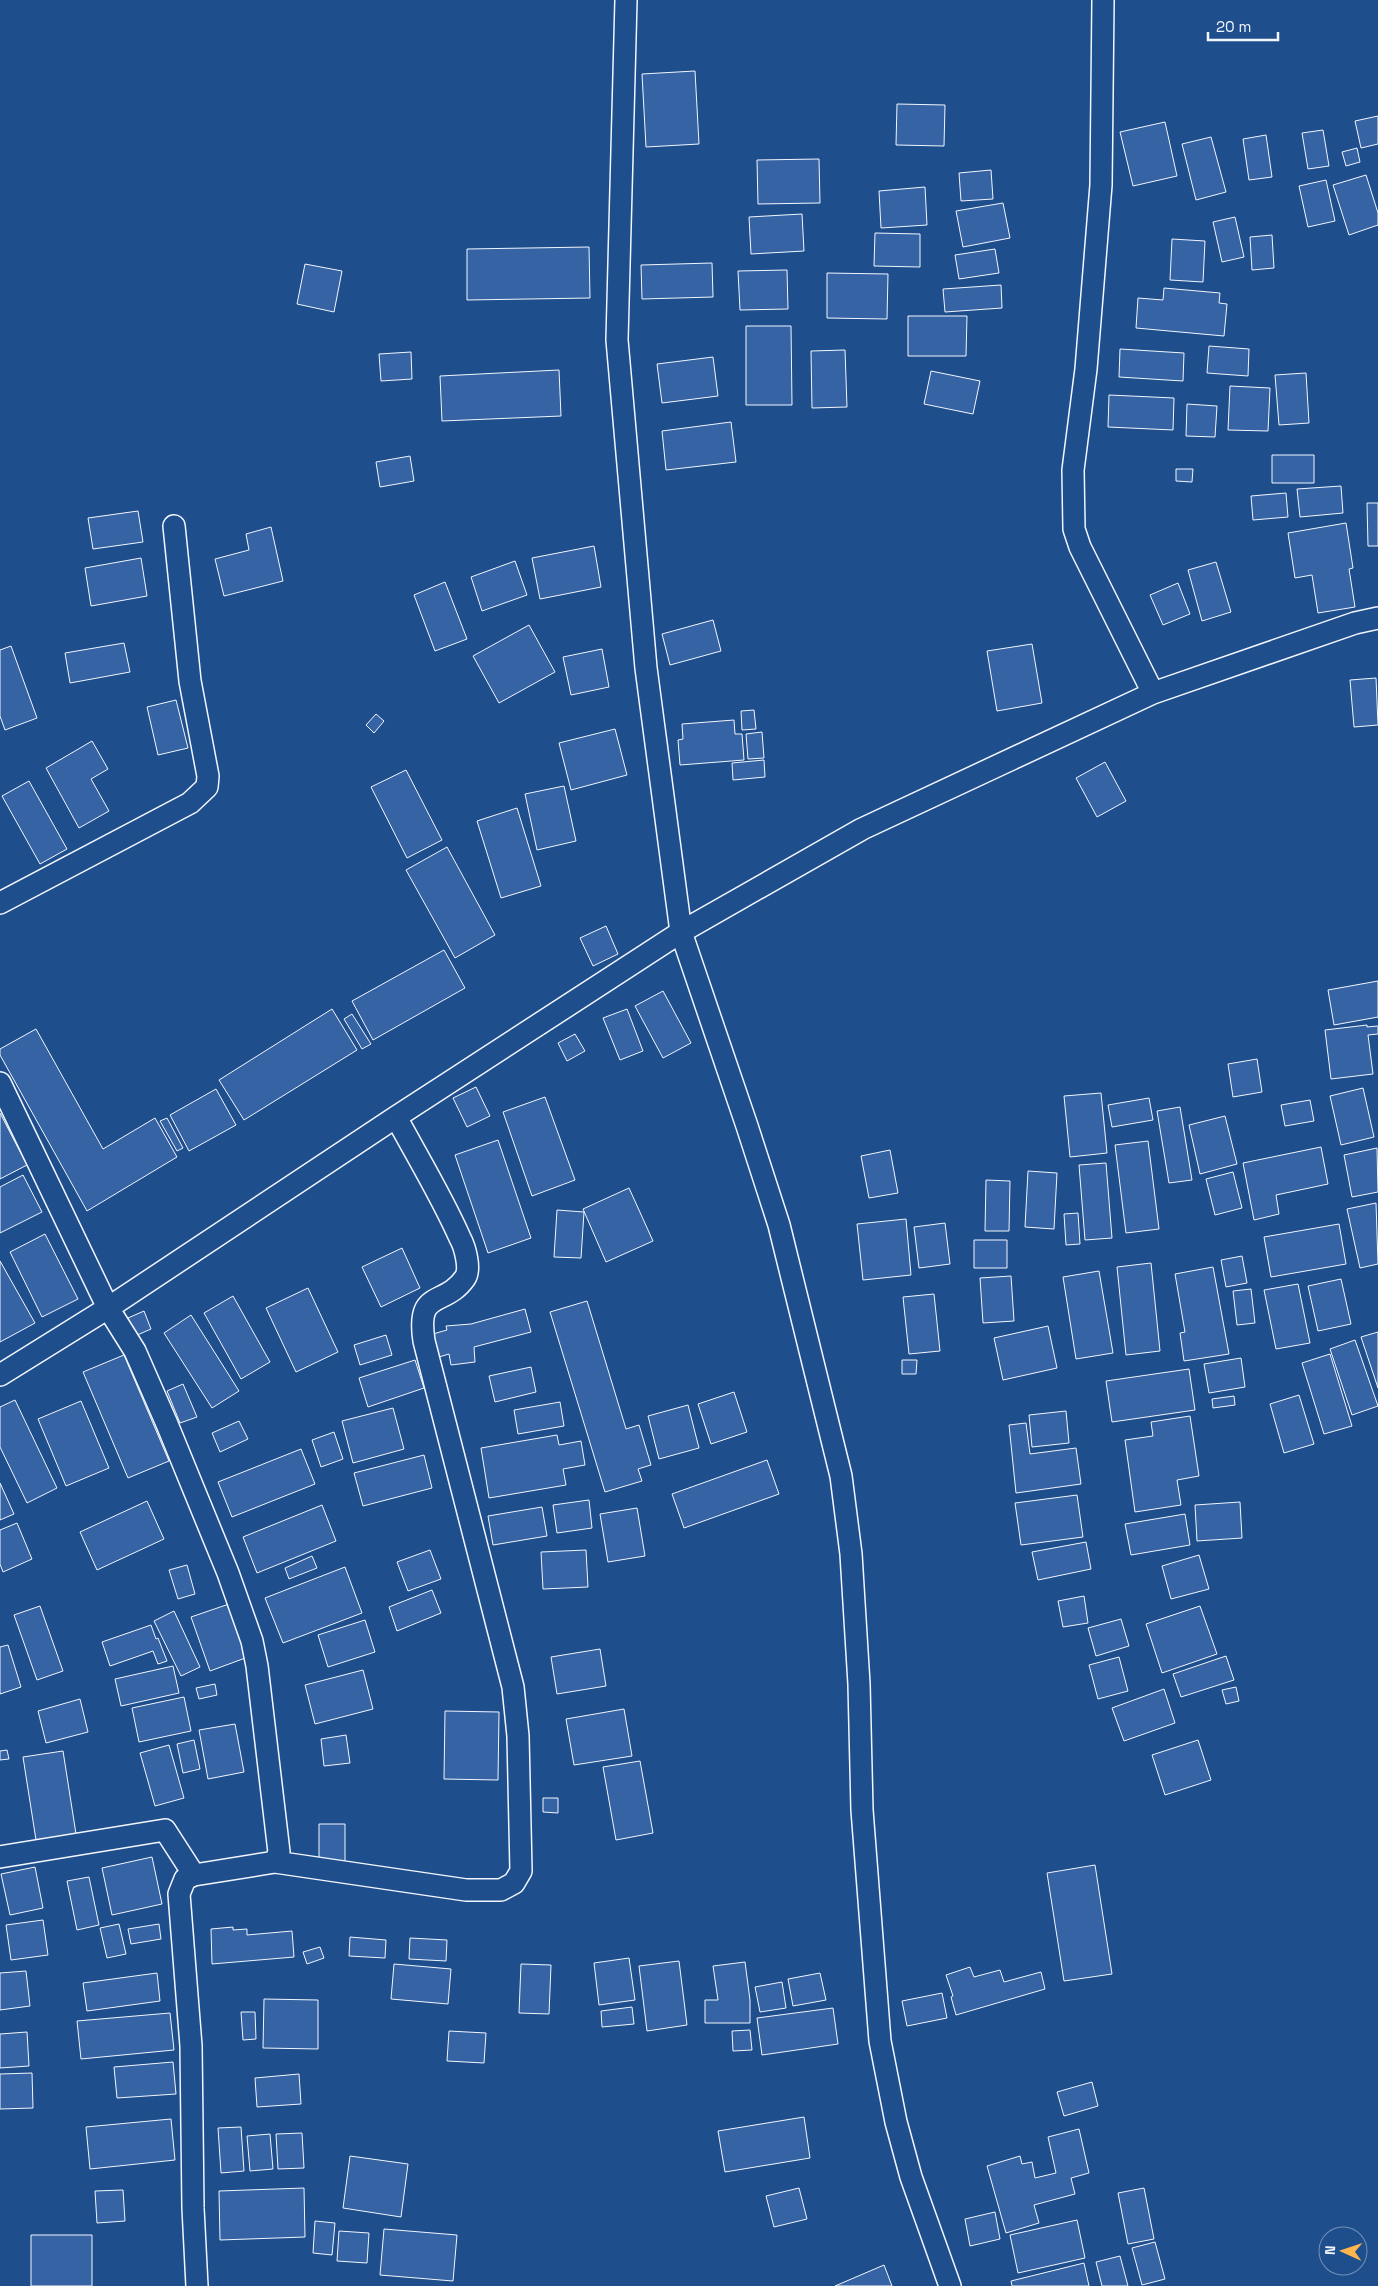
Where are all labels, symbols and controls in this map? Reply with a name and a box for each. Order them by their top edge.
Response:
scale bar [1208,10,1278,42]
text: 20 m [1216,17,1251,36]
north arrow [1318,2226,1368,2276]
text: N [1321,2245,1339,2255]

